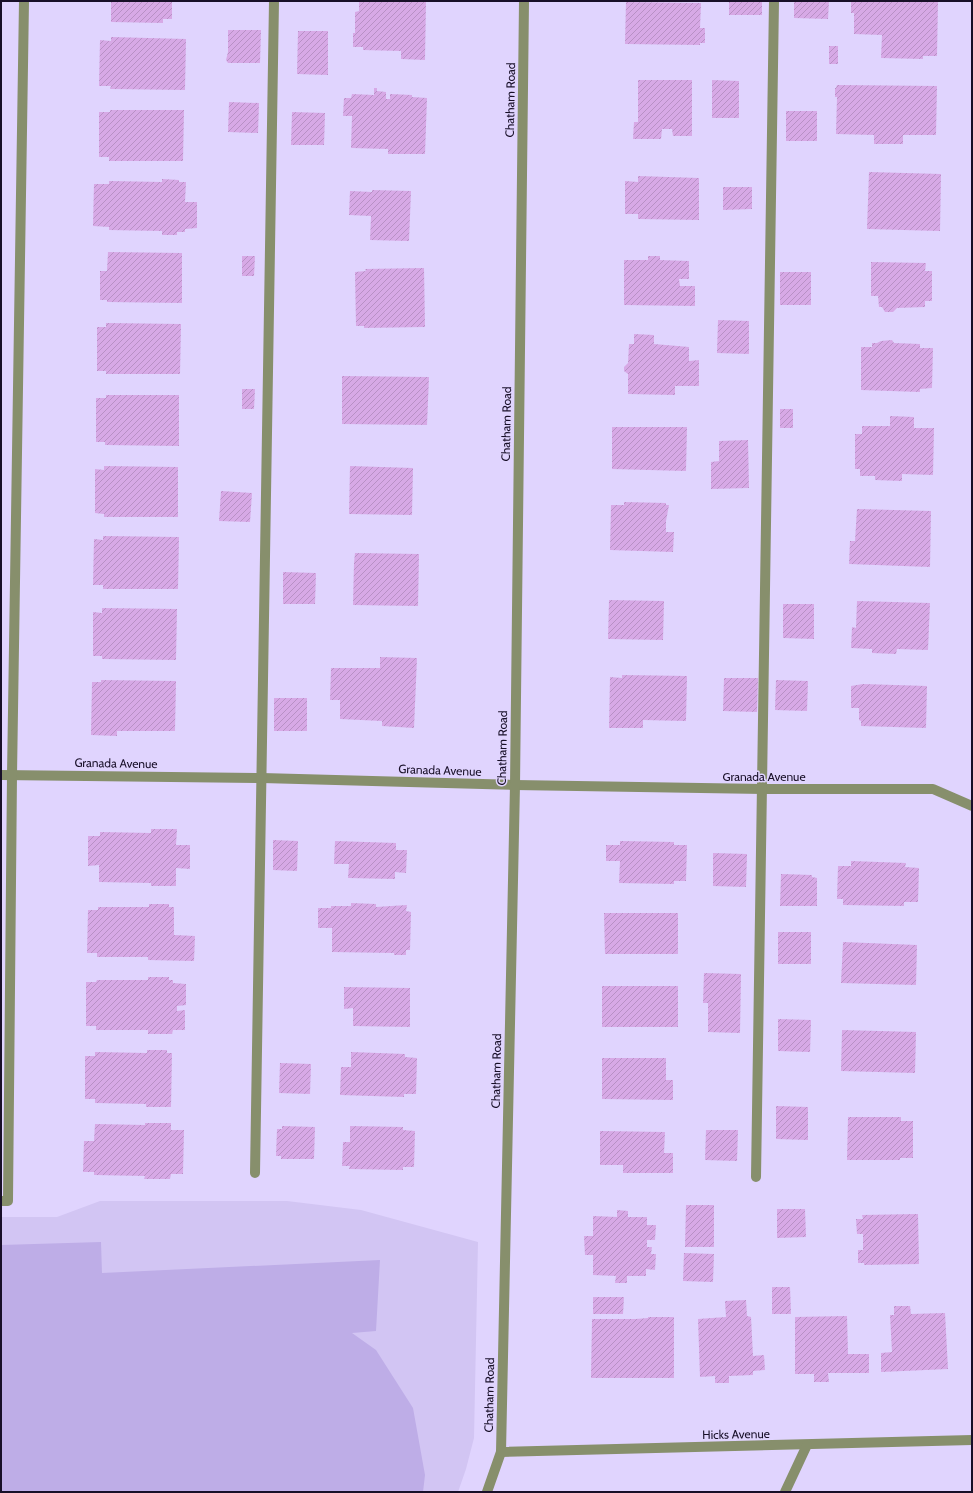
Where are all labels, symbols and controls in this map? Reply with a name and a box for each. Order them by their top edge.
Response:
street label: Chatham Road [502,62,518,138]
street label: Chatham Road [498,386,514,462]
street label: Chatham Road [494,710,510,786]
street label: Granada Avenue [74,755,158,771]
street label: Granada Avenue [398,761,482,779]
street label: Granada Avenue [722,769,806,784]
street label: Chatham Road [488,1033,504,1109]
street label: Chatham Road [481,1357,497,1433]
street label: Hicks Avenue [702,1426,770,1442]

